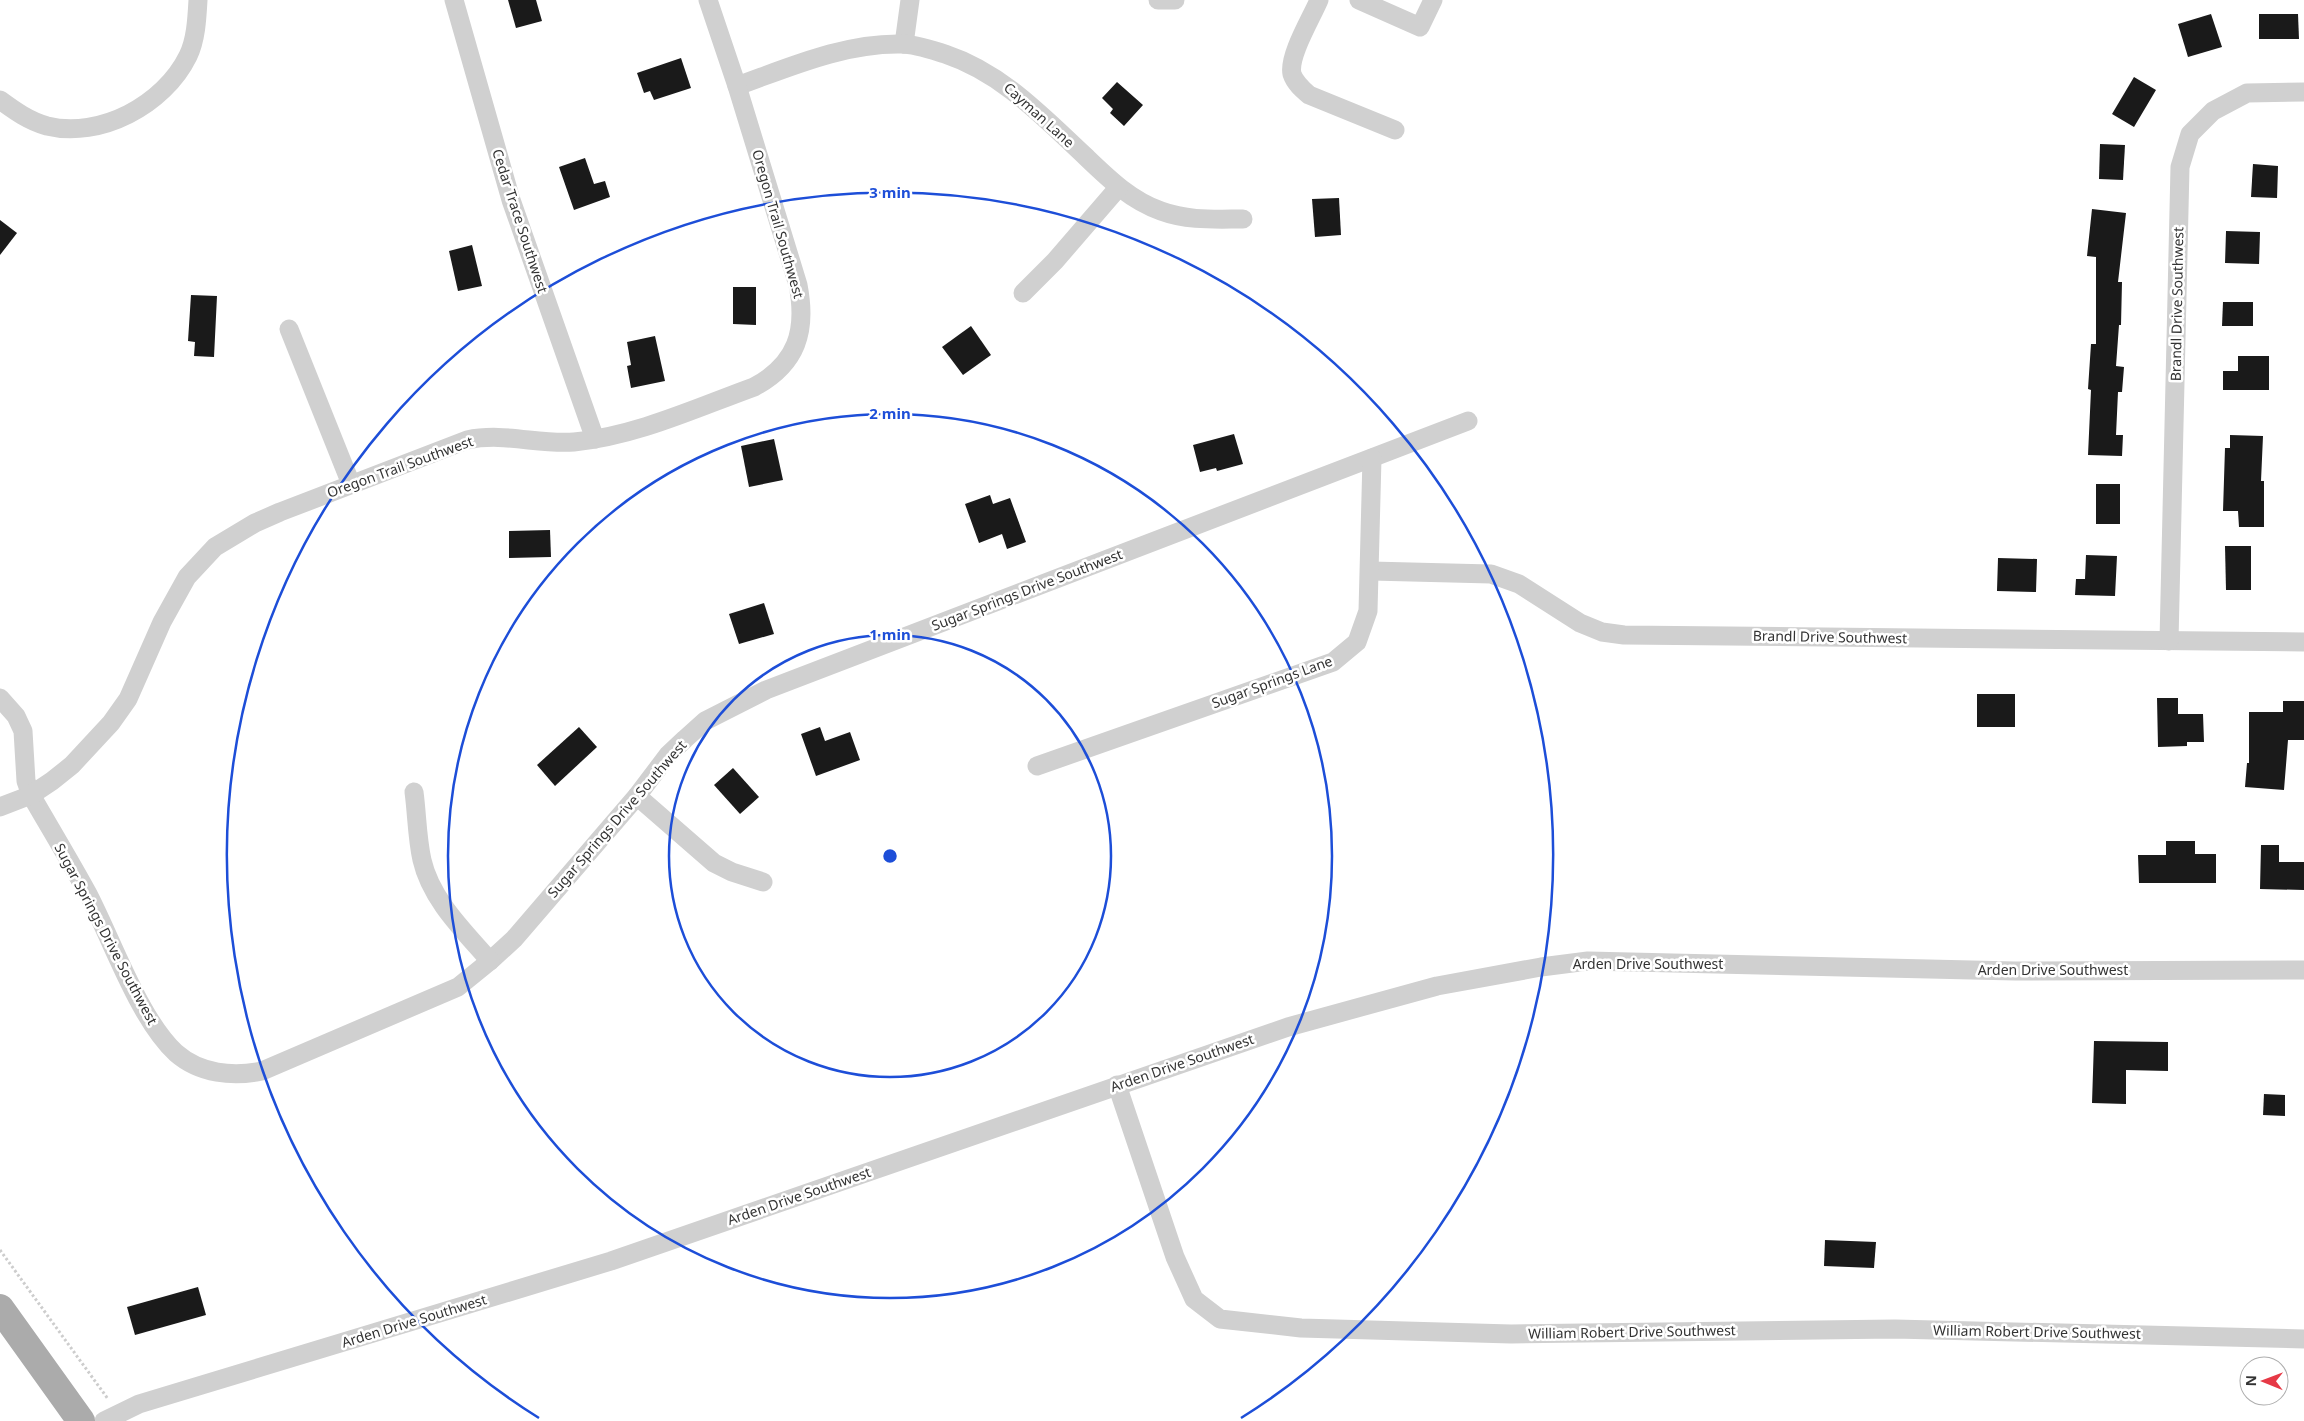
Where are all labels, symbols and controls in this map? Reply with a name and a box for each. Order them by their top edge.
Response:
street label: Cayman Lane [1000,78,1079,151]
street label: Cedar Trace Southwest [488,146,553,295]
street label: Oregon Trail Southwest [748,147,809,301]
text: 3 min [869,182,911,202]
street label: Brandl Drive Southwest [2166,227,2187,381]
text: 2 min [869,403,911,423]
street label: Oregon Trail Southwest [324,431,476,502]
street label: Sugar Springs Drive Southwest [929,544,1125,635]
text: 1 min [869,624,911,644]
street label: Brandl Drive Southwest [1753,626,1907,647]
street label: Sugar Springs Lane [1209,651,1335,712]
street label: Sugar Springs Drive Southwest [543,736,690,901]
street label: Sugar Springs Drive Southwest [50,840,162,1028]
centre of rings [881,847,899,865]
street label: Arden Drive Southwest [1573,954,1723,973]
street label: Arden Drive Southwest [1978,960,2128,979]
street label: Arden Drive Southwest [1108,1029,1256,1096]
street label: Arden Drive Southwest [725,1162,873,1229]
street label: Arden Drive Southwest [339,1289,489,1352]
street label: William Robert Drive Southwest [1528,1320,1736,1343]
street label: William Robert Drive Southwest [1933,1320,2141,1343]
north arrow [2239,1356,2289,1406]
text: N [2241,1375,2260,1387]

